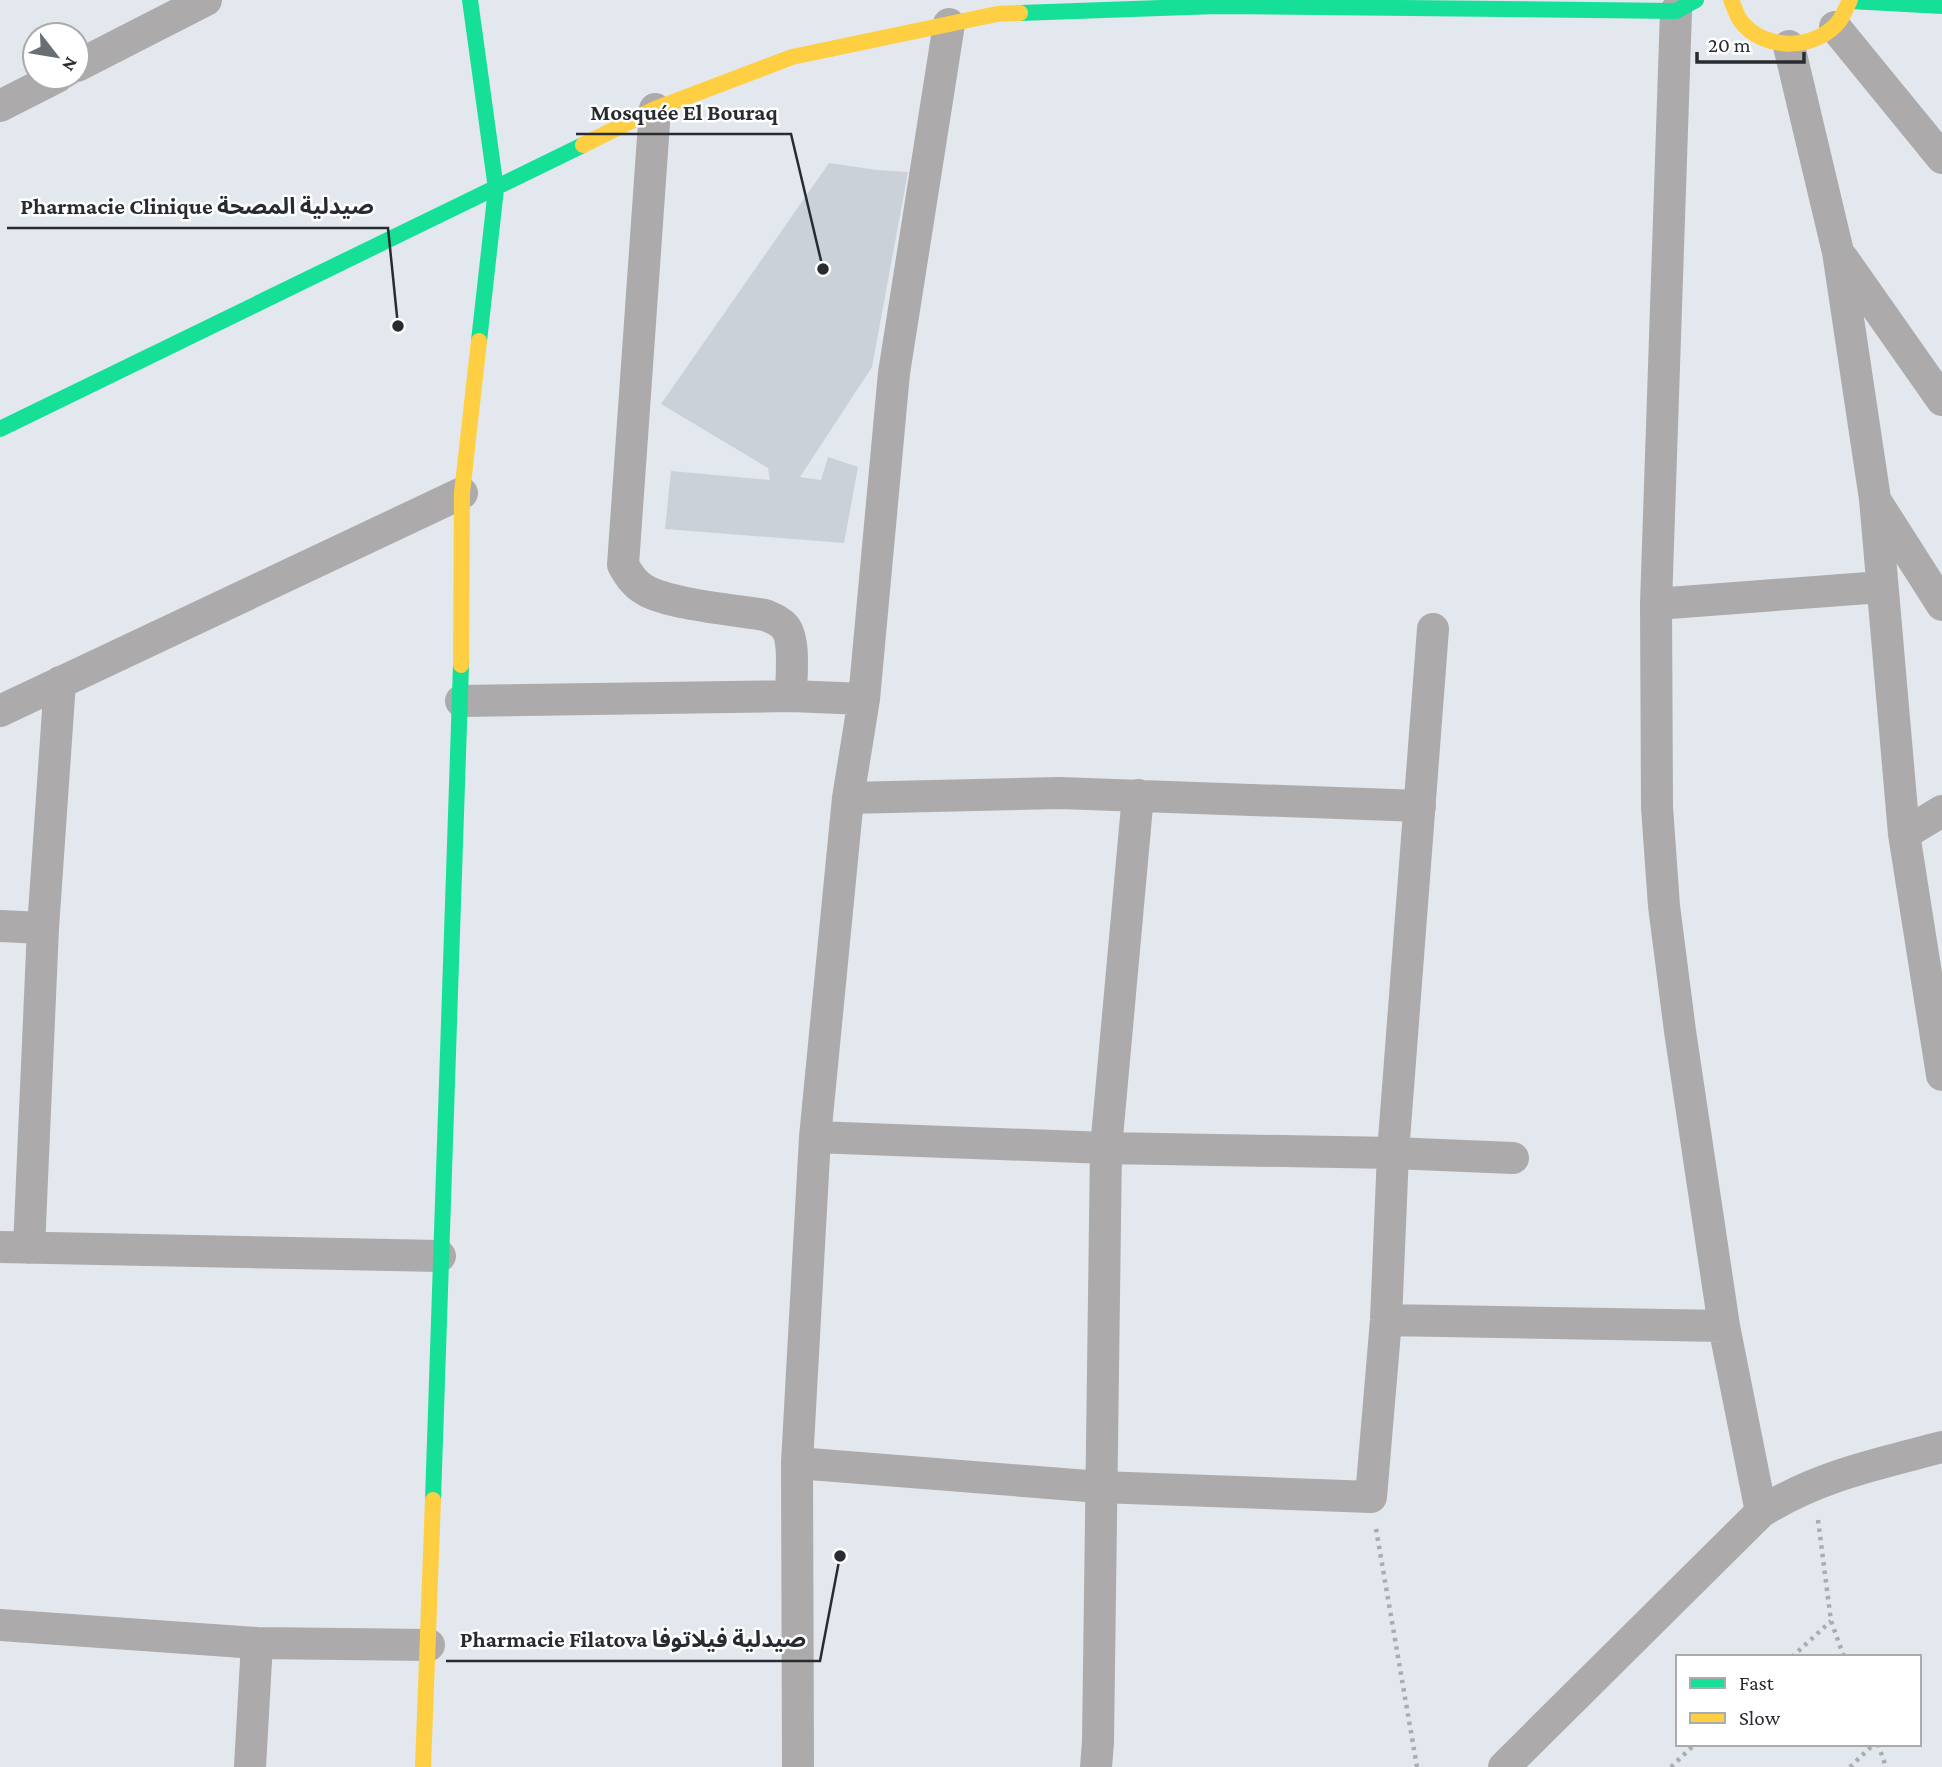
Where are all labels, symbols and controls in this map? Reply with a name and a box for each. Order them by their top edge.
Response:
north arrow [21,21,91,91]
scale bar [1697,21,1804,65]
text: 20 m [1708,33,1751,57]
text: N [58,54,82,75]
callout: Mosquée El Bouraq [576,90,791,134]
text: Mosquée El Bouraq [590,99,778,125]
callout: Pharmacie Clinique صيدلية المصحة [7,184,388,228]
text: Pharmacie Clinique صيدلية المصحة [20,193,374,219]
callout: Pharmacie Filatova صيدلية فيلاتوفا [446,1617,820,1661]
text: Pharmacie Filatova صيدلية فيلاتوفا [460,1626,806,1652]
legend [1676,1655,1921,1746]
text: Fast [1739,1671,1775,1695]
text: Slow [1739,1706,1781,1730]

